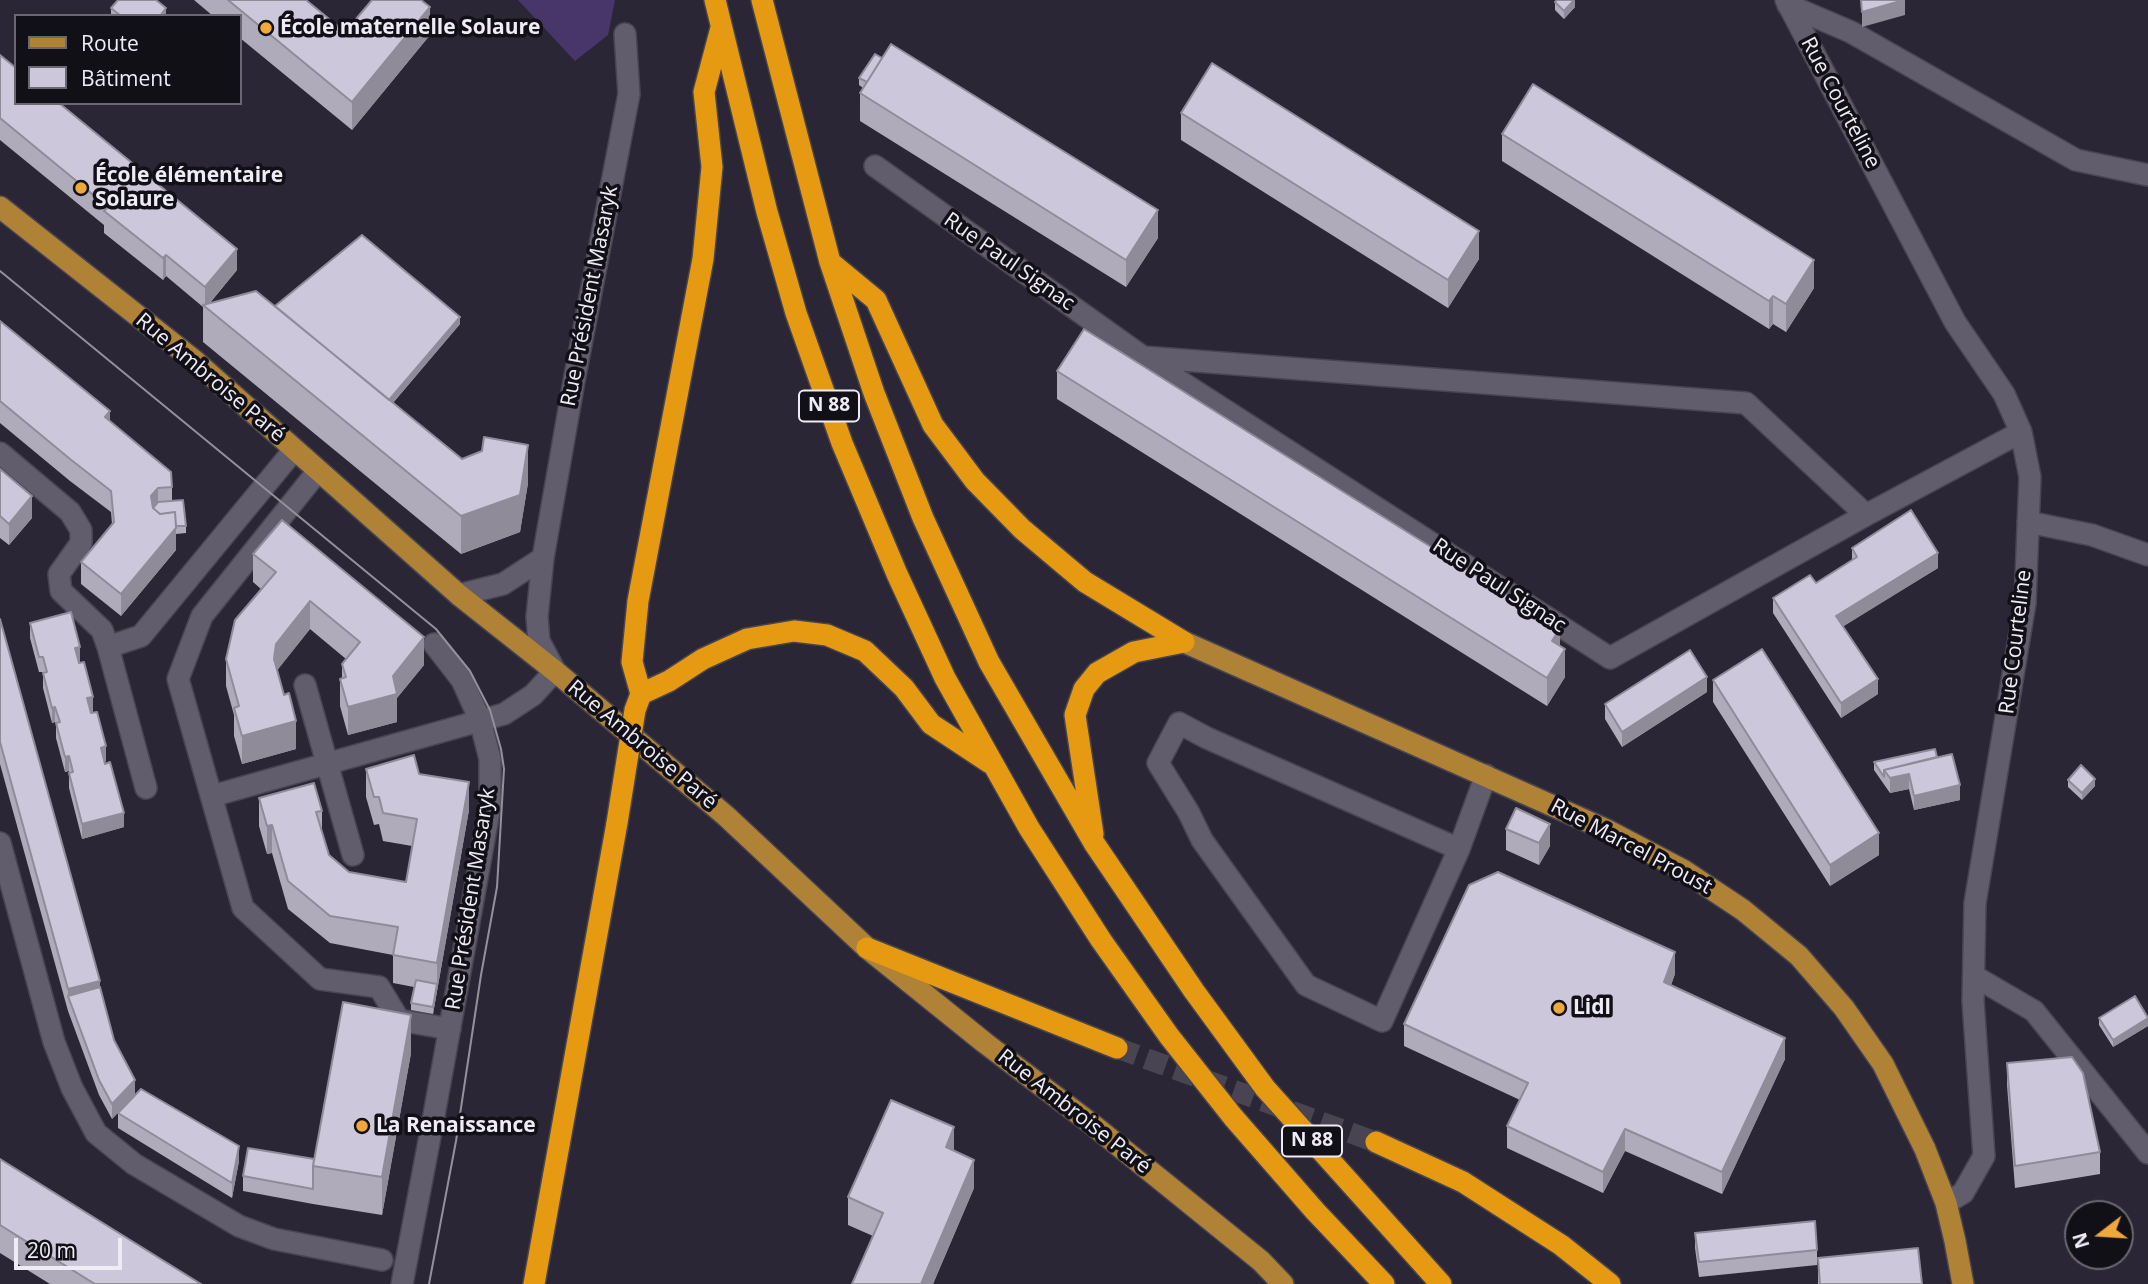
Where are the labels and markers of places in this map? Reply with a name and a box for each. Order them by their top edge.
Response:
place label: École maternelle Solaure [280,15,540,41]
marker: École maternelle Solaure [258,20,274,36]
place label: École élémentaire Solaure [95,163,283,213]
marker: École élémentaire Solaure [73,180,89,196]
place label: Lidl [1573,995,1611,1021]
marker: Lidl [1551,1000,1567,1016]
place label: La Renaissance [376,1113,536,1139]
marker: La Renaissance [354,1118,370,1134]

